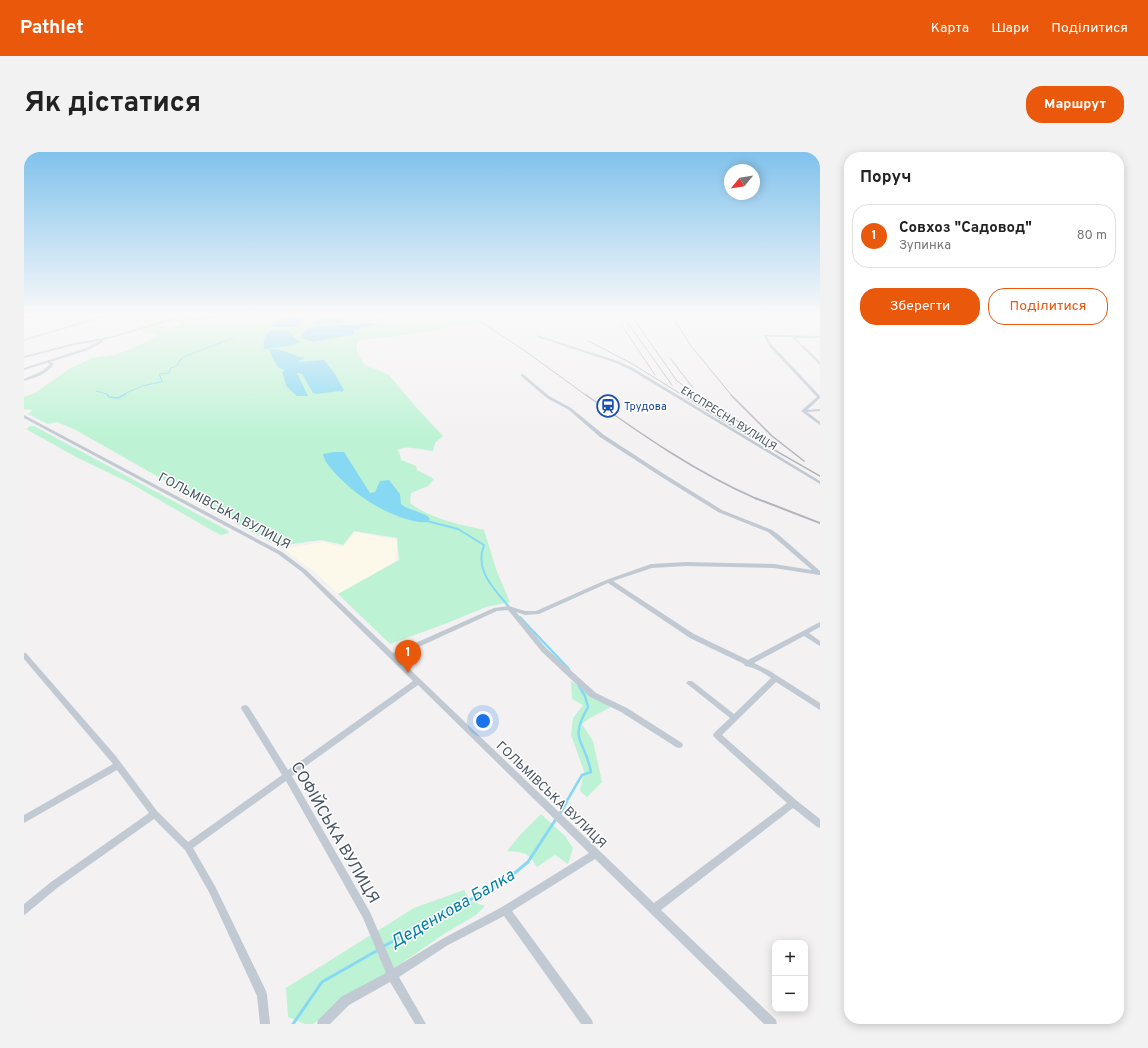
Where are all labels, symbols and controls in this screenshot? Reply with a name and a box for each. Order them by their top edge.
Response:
text: Pathlet [20,16,84,40]
text: Карта [931,20,969,37]
text: Шари [991,20,1029,37]
text: Поділитися [1051,20,1128,37]
text: Як дістатися [24,86,201,122]
button: Маршрут [1026,86,1124,123]
north arrow [724,164,760,200]
text: Поруч [860,167,912,189]
text: Совхоз "Садовод" [899,219,1032,238]
text: 1 [871,228,877,244]
text: 80 m [1077,228,1107,244]
text: Зупинка [899,238,951,254]
button: Зберегти [860,288,980,325]
button: Поділитися [988,288,1108,325]
street label: ЕКСПРЕСНА ВУЛИЦЯ [678,384,779,454]
station icon: Трудова [595,393,621,419]
place label: Трудова [624,400,667,414]
street label: ГОЛЬМІВСЬКА ВУЛИЦЯ [155,470,293,553]
pin: 1 [395,640,421,673]
your location [473,711,493,731]
street label: ГОЛЬМІВСЬКА ВУЛИЦЯ [492,739,609,852]
street label: СОФІЙСЬКА ВУЛИЦЯ [285,757,385,908]
water label: Деденкова Балка [387,865,519,954]
map controls [772,940,808,1012]
button: + [772,940,808,976]
button: − [772,976,808,1012]

